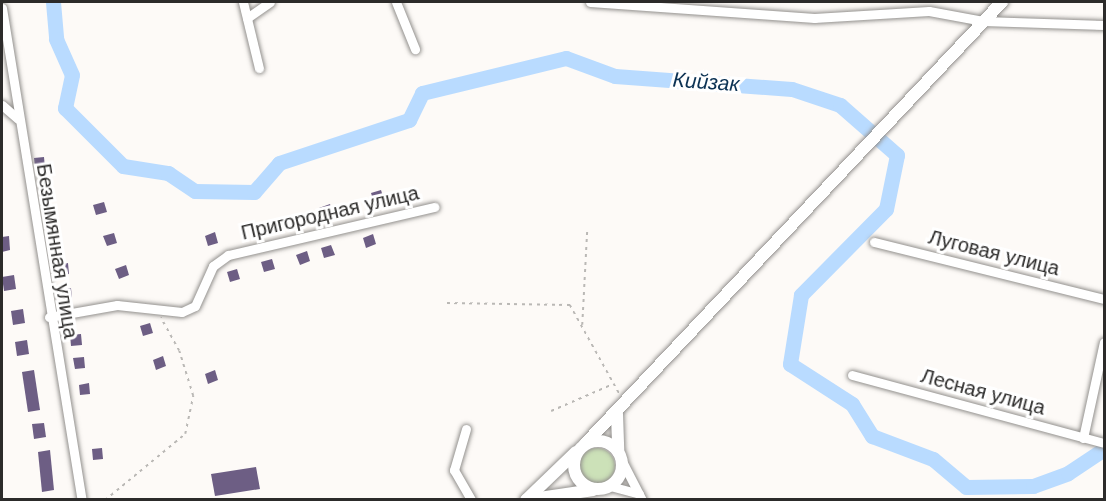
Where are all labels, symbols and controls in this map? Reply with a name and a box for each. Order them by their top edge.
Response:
water label: Кийзак [672,67,740,97]
street label: Безымянная улица [31,162,83,340]
street label: Пригородная улица [239,181,421,245]
street label: Луговая улица [926,225,1062,281]
street label: Лесная улица [918,364,1048,420]

